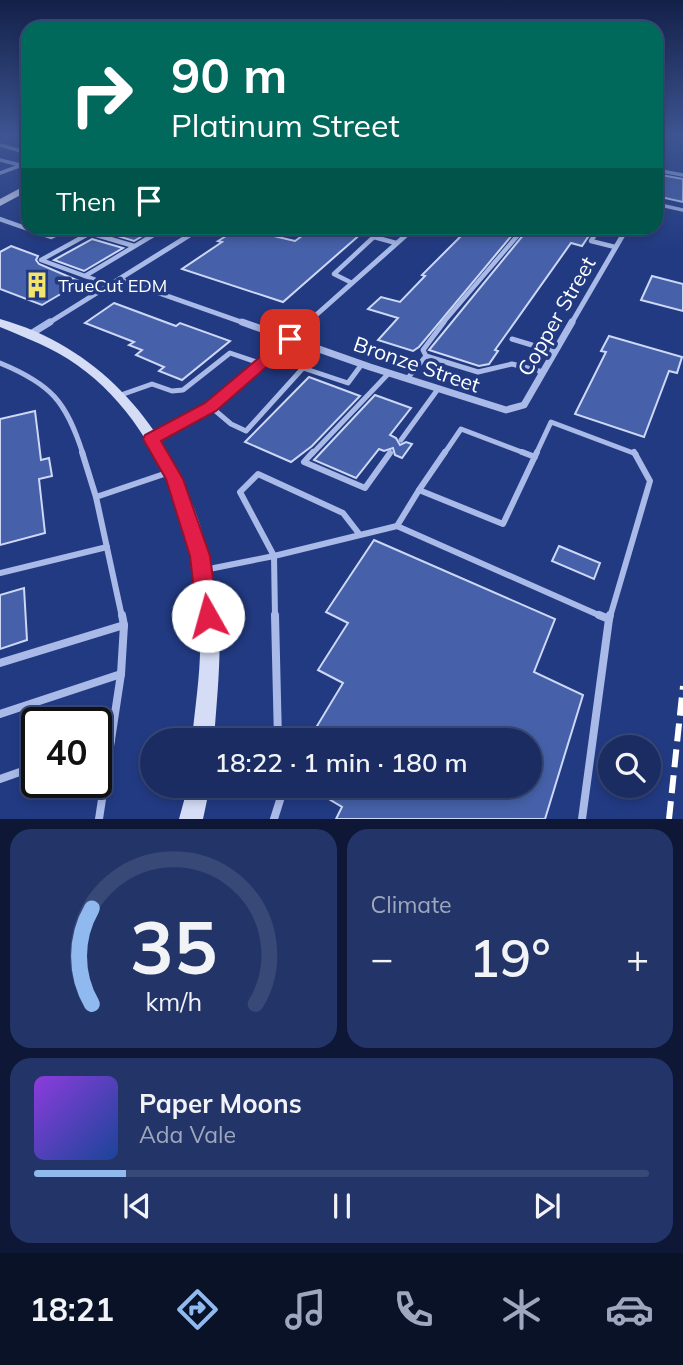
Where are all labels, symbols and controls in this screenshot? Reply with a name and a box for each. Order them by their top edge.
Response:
text: 90 m [171,44,287,105]
icon: right [56,49,147,140]
text: Platinum Street [171,105,400,145]
icon: arrive [130,182,168,220]
text: Then [56,185,116,218]
street label: Copper Street [511,252,601,380]
building icon: TrueCut EDM [22,270,52,300]
place label: TrueCut EDM [58,274,167,297]
pin [260,309,320,369]
icon: arrive [271,320,309,358]
street label: Bronze Street [350,330,484,398]
position arrow [171,579,245,653]
speed limit sign: 40 [21,707,112,798]
map controls [598,735,661,798]
button: search [598,735,661,798]
text: 18:22 · 1 min · 180 m [214,746,468,779]
text: Climate [371,890,452,919]
text: 35 [130,902,217,993]
text: 19° [469,925,551,990]
text: − [371,934,393,982]
text: + [626,934,649,982]
text: km/h [145,986,202,1017]
text: Paper Moons [139,1087,302,1120]
text: Ada Vale [139,1120,236,1149]
icon: previous [118,1187,156,1225]
icon: pause [323,1187,361,1225]
icon: next [528,1187,566,1225]
icon: directions [173,1285,222,1334]
icon: music [281,1285,330,1334]
icon: phone [389,1285,438,1334]
icon: climate [497,1285,546,1334]
icon: car [605,1285,654,1334]
text: 18:21 [29,1289,114,1329]

